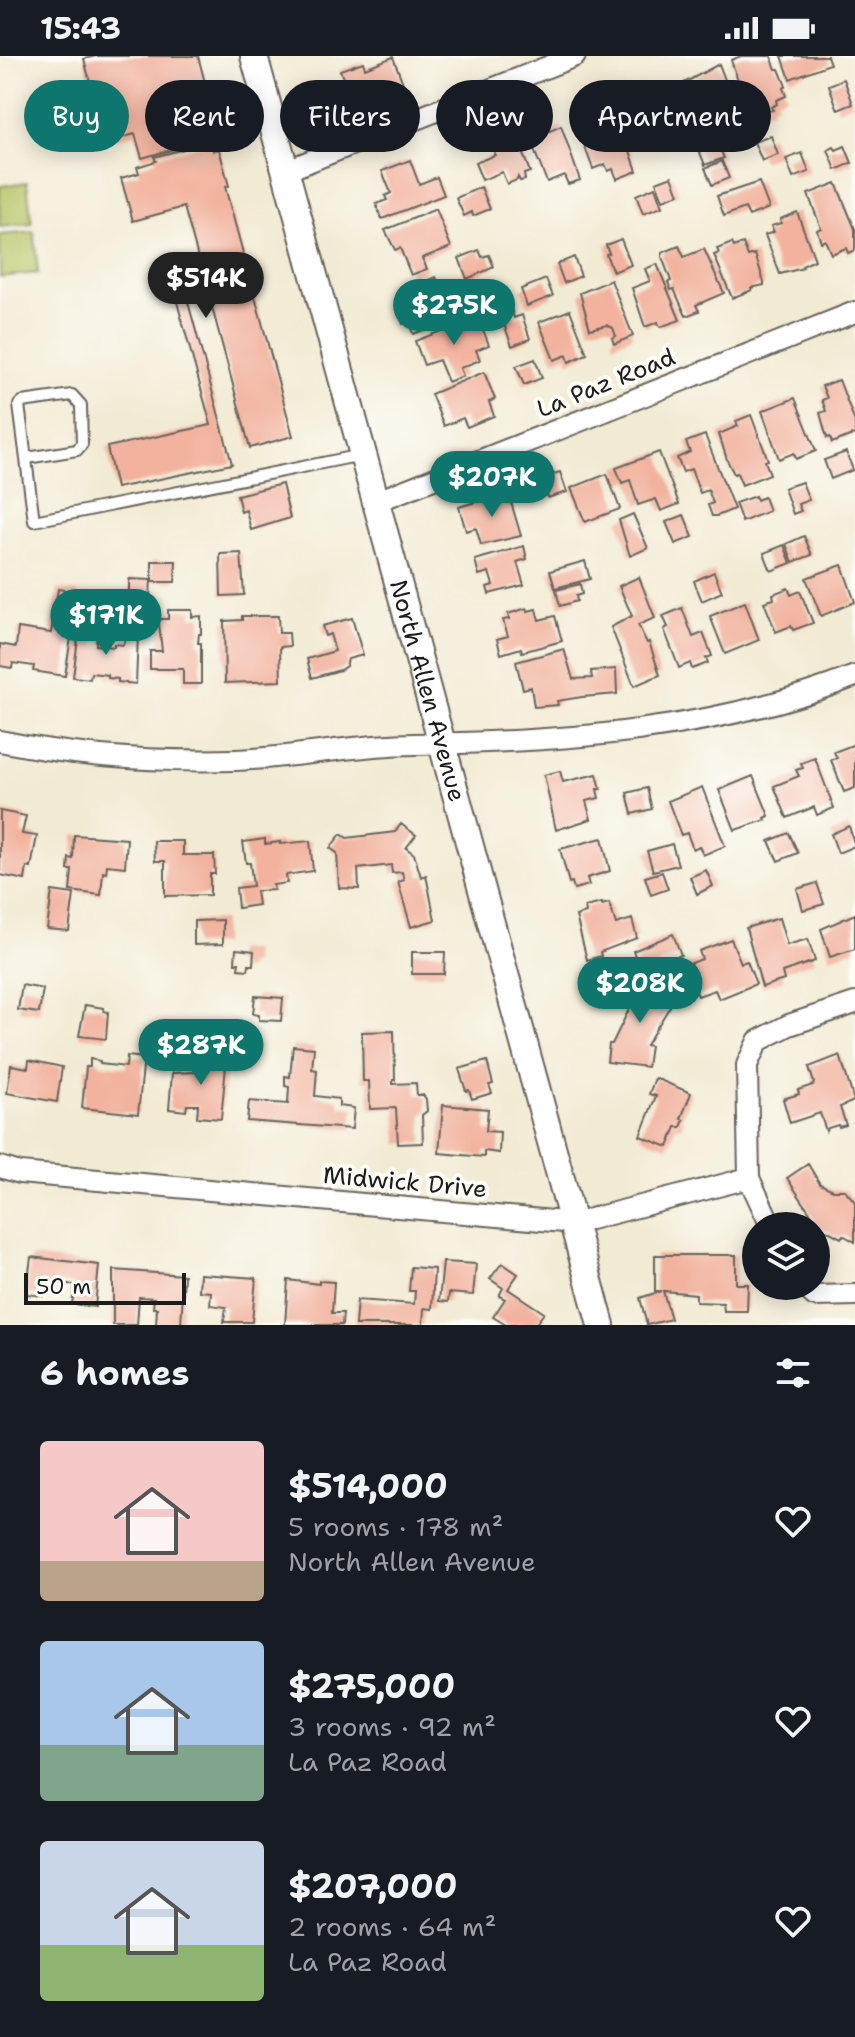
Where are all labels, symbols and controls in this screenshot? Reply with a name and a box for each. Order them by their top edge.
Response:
text: 15:43 [40,8,121,49]
chip: Buy [24,80,129,152]
chip: Rent [145,80,264,152]
chip: Filters [280,80,420,152]
chip: New [436,80,553,152]
chip: Apartment [569,80,771,152]
pin: $514K [150,252,262,320]
text: $514K [166,260,246,295]
pin: $275K [398,279,510,347]
text: $275K [411,287,497,322]
street label: La Paz Road [532,341,680,425]
pin: $207K [436,451,548,519]
text: $207K [448,459,536,494]
street label: North Allen Avenue [382,576,473,805]
pin: $171K [50,589,162,657]
text: $171K [68,597,144,632]
pin: $208K [584,957,696,1025]
text: $208K [595,965,685,1000]
pin: $287K [145,1019,257,1087]
text: $287K [156,1027,246,1062]
street label: Midwick Drive [322,1159,488,1205]
map controls [742,1212,830,1300]
button: layers [742,1212,830,1300]
scale bar [24,1269,186,1305]
text: 50 m [36,1272,91,1301]
text: 6 homes [40,1350,189,1396]
icon: filters [771,1351,815,1395]
text: $514,000 [288,1463,448,1509]
icon: home [104,1473,200,1569]
icon: heart [771,1499,815,1543]
text: 5 rooms · 178 m² [288,1509,504,1544]
text: North Allen Avenue [288,1544,536,1579]
text: $275,000 [288,1663,455,1709]
icon: home [104,1673,200,1769]
icon: heart [771,1699,815,1743]
text: 3 rooms · 92 m² [288,1709,496,1744]
text: La Paz Road [288,1744,447,1779]
text: $207,000 [288,1863,457,1909]
icon: home [104,1873,200,1969]
icon: heart [771,1899,815,1943]
text: 2 rooms · 64 m² [288,1909,496,1944]
text: La Paz Road [288,1944,447,1979]

